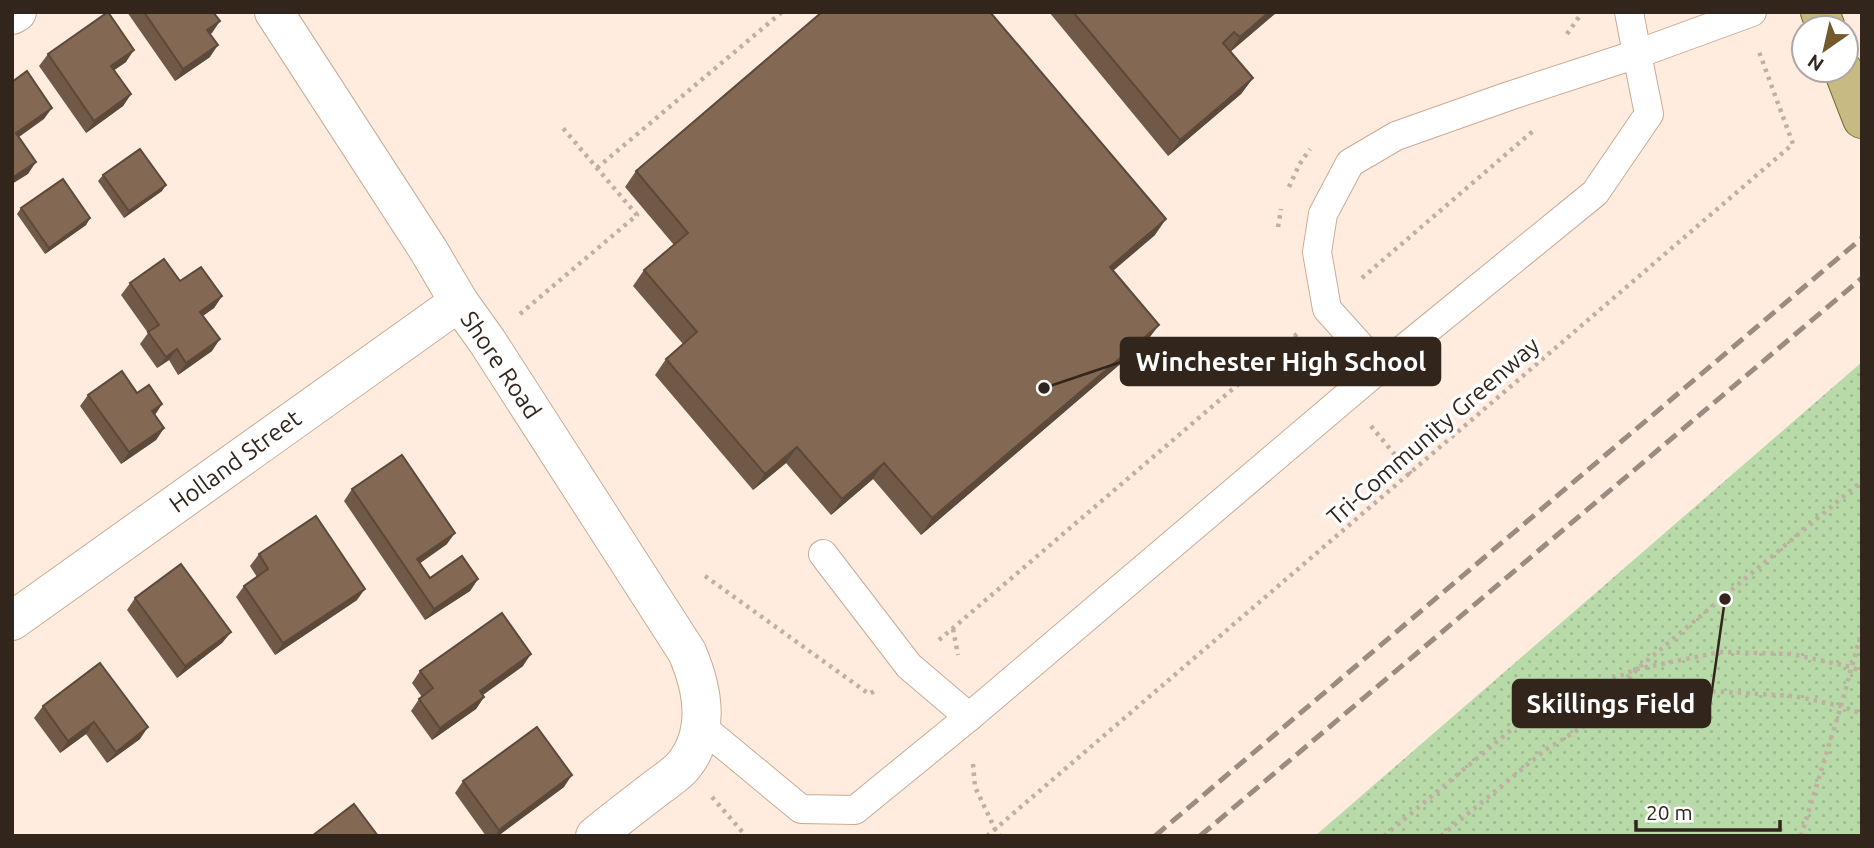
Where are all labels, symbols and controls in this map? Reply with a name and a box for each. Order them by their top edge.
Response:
north arrow [1790,14,1860,84]
text: N [1803,50,1828,76]
street label: Shore Road [455,306,547,424]
street label: Tri-Community Greenway [1322,331,1545,530]
callout: Winchester High School [1121,338,1440,385]
text: Winchester High School [1136,347,1426,376]
street label: Holland Street [164,404,306,518]
callout: Skillings Field [1513,680,1710,727]
text: Skillings Field [1527,689,1695,718]
scale bar [1636,788,1780,832]
text: 20 m [1646,800,1693,824]

